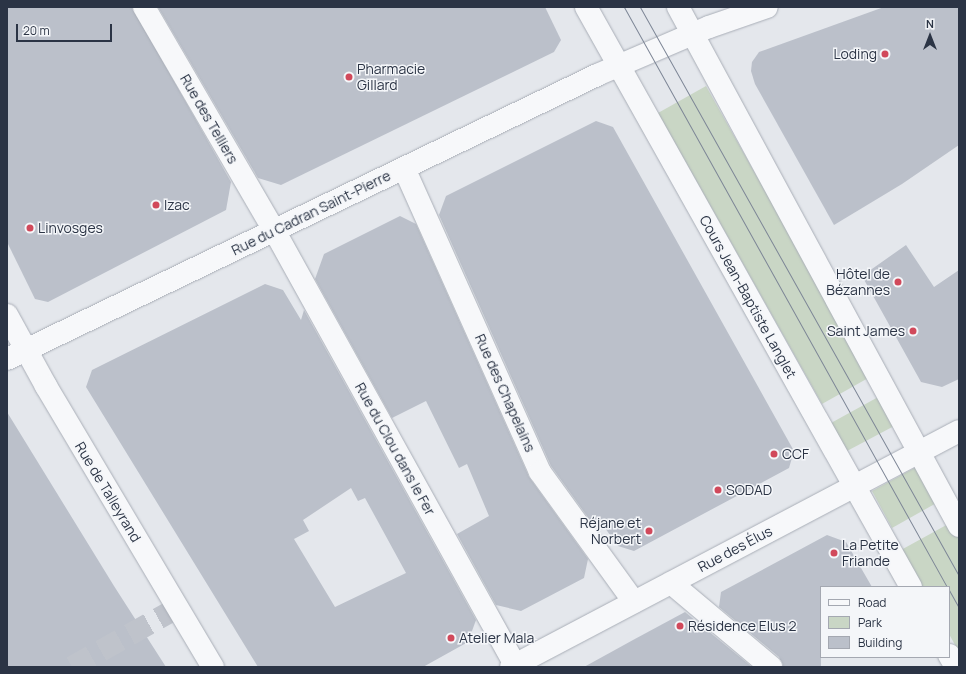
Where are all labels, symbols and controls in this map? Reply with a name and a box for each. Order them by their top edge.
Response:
scale bar [18,16,114,42]
north arrow [910,16,950,56]
text: N [926,16,934,31]
text: 20 m [23,22,50,39]
place label: Loding [833,46,877,62]
marker: Loding [880,49,890,59]
place label: Pharmacie Gillard [357,61,425,94]
street label: Rue des Telliers [177,71,241,167]
marker: Pharmacie Gillard [344,72,354,82]
street label: Rue du Cadran Saint-Pierre [229,167,393,259]
place label: Izac [164,197,190,213]
marker: Izac [151,200,161,210]
street label: Cours Jean-Baptiste Langlet [696,213,800,381]
place label: Linvosges [38,220,103,236]
marker: Linvosges [25,223,35,233]
place label: Hôtel de Bézannes [826,266,890,298]
marker: Hôtel de Bézannes [893,277,903,287]
place label: Saint James [827,323,905,339]
marker: Saint James [908,326,918,336]
street label: Rue des Chapelains [471,331,539,455]
street label: Rue du Clou dans le Fer [352,380,438,518]
street label: Rue de Talleyrand [72,439,144,545]
place label: CCF [782,446,809,462]
marker: CCF [769,449,779,459]
place label: SODAD [726,482,772,498]
marker: SODAD [713,485,723,495]
place label: Réjane et Norbert [580,515,641,548]
street label: Rue des Élus [695,522,775,576]
marker: Réjane et Norbert [644,526,654,536]
place label: La Petite Friande [842,537,899,570]
marker: La Petite Friande [829,548,839,558]
legend [820,586,950,658]
text: Road [858,594,886,611]
text: Park [858,614,882,631]
place label: Résidence Elus 2 [688,618,796,634]
marker: Résidence Elus 2 [675,621,685,631]
place label: Atelier Mala [459,630,534,646]
marker: Atelier Mala [446,633,456,643]
text: Building [858,634,902,651]

